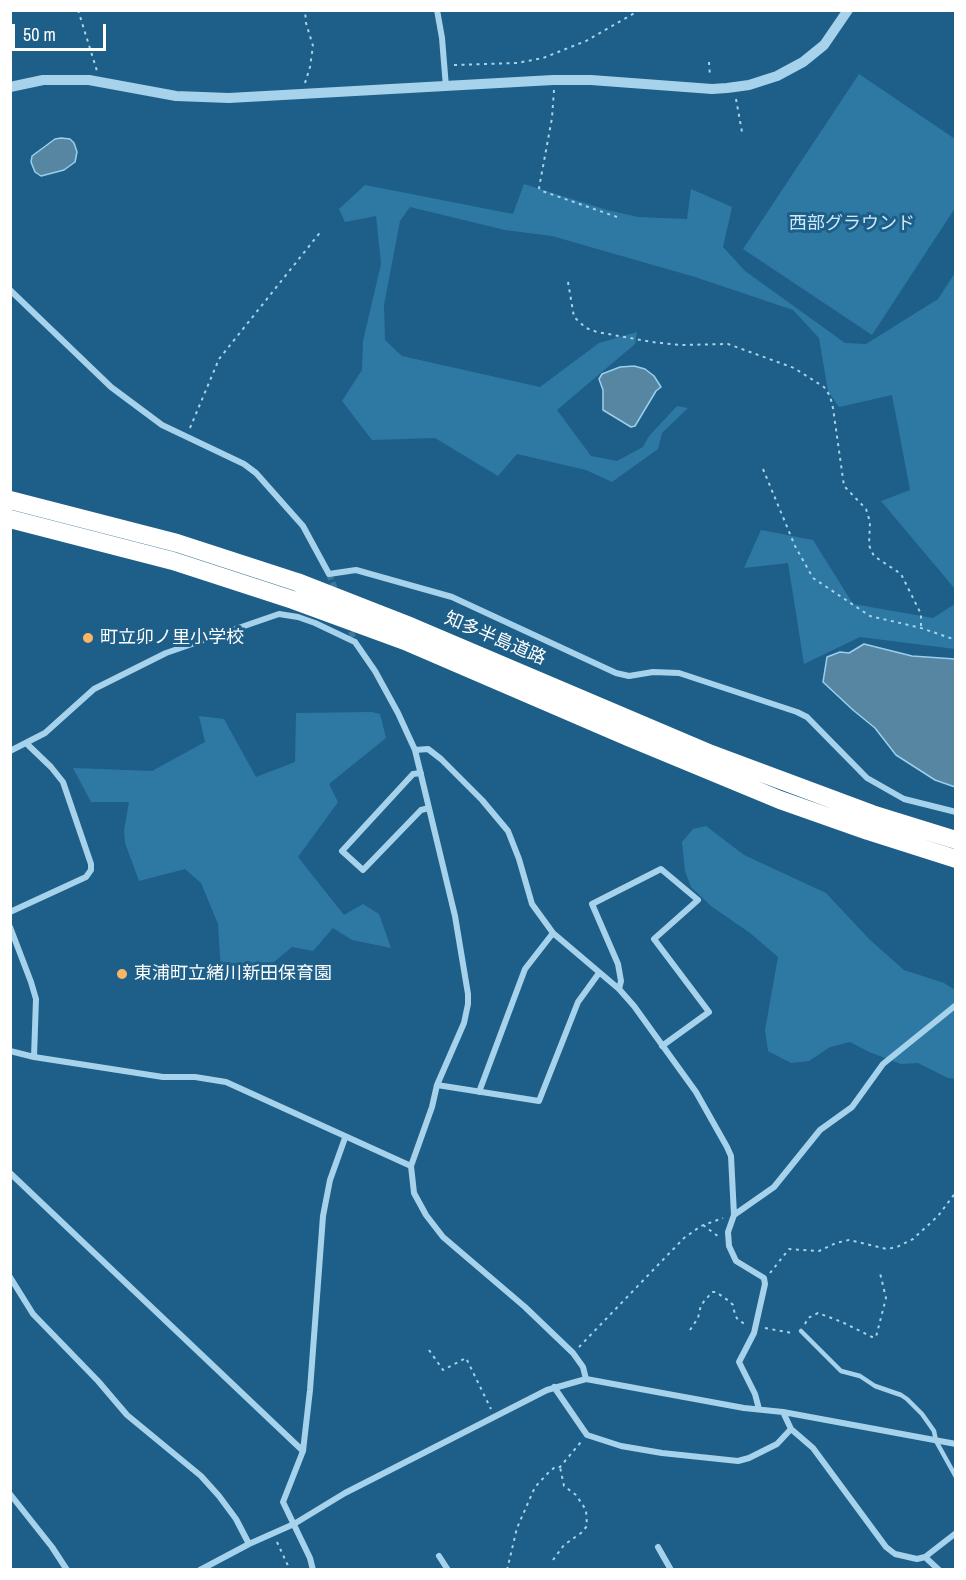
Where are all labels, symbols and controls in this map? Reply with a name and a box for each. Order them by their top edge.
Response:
scale bar [15,12,110,50]
text: 50 m [23,22,56,47]
park label: 西部グラウンド [789,213,915,235]
street label: 知多半島道路 [441,608,549,670]
place label: 町立卯ノ里小学校 [100,627,244,649]
marker: 町立卯ノ里小学校 [81,631,95,645]
place label: 東浦町立緒川新田保育園 [134,963,332,985]
marker: 東浦町立緒川新田保育園 [115,967,129,981]

